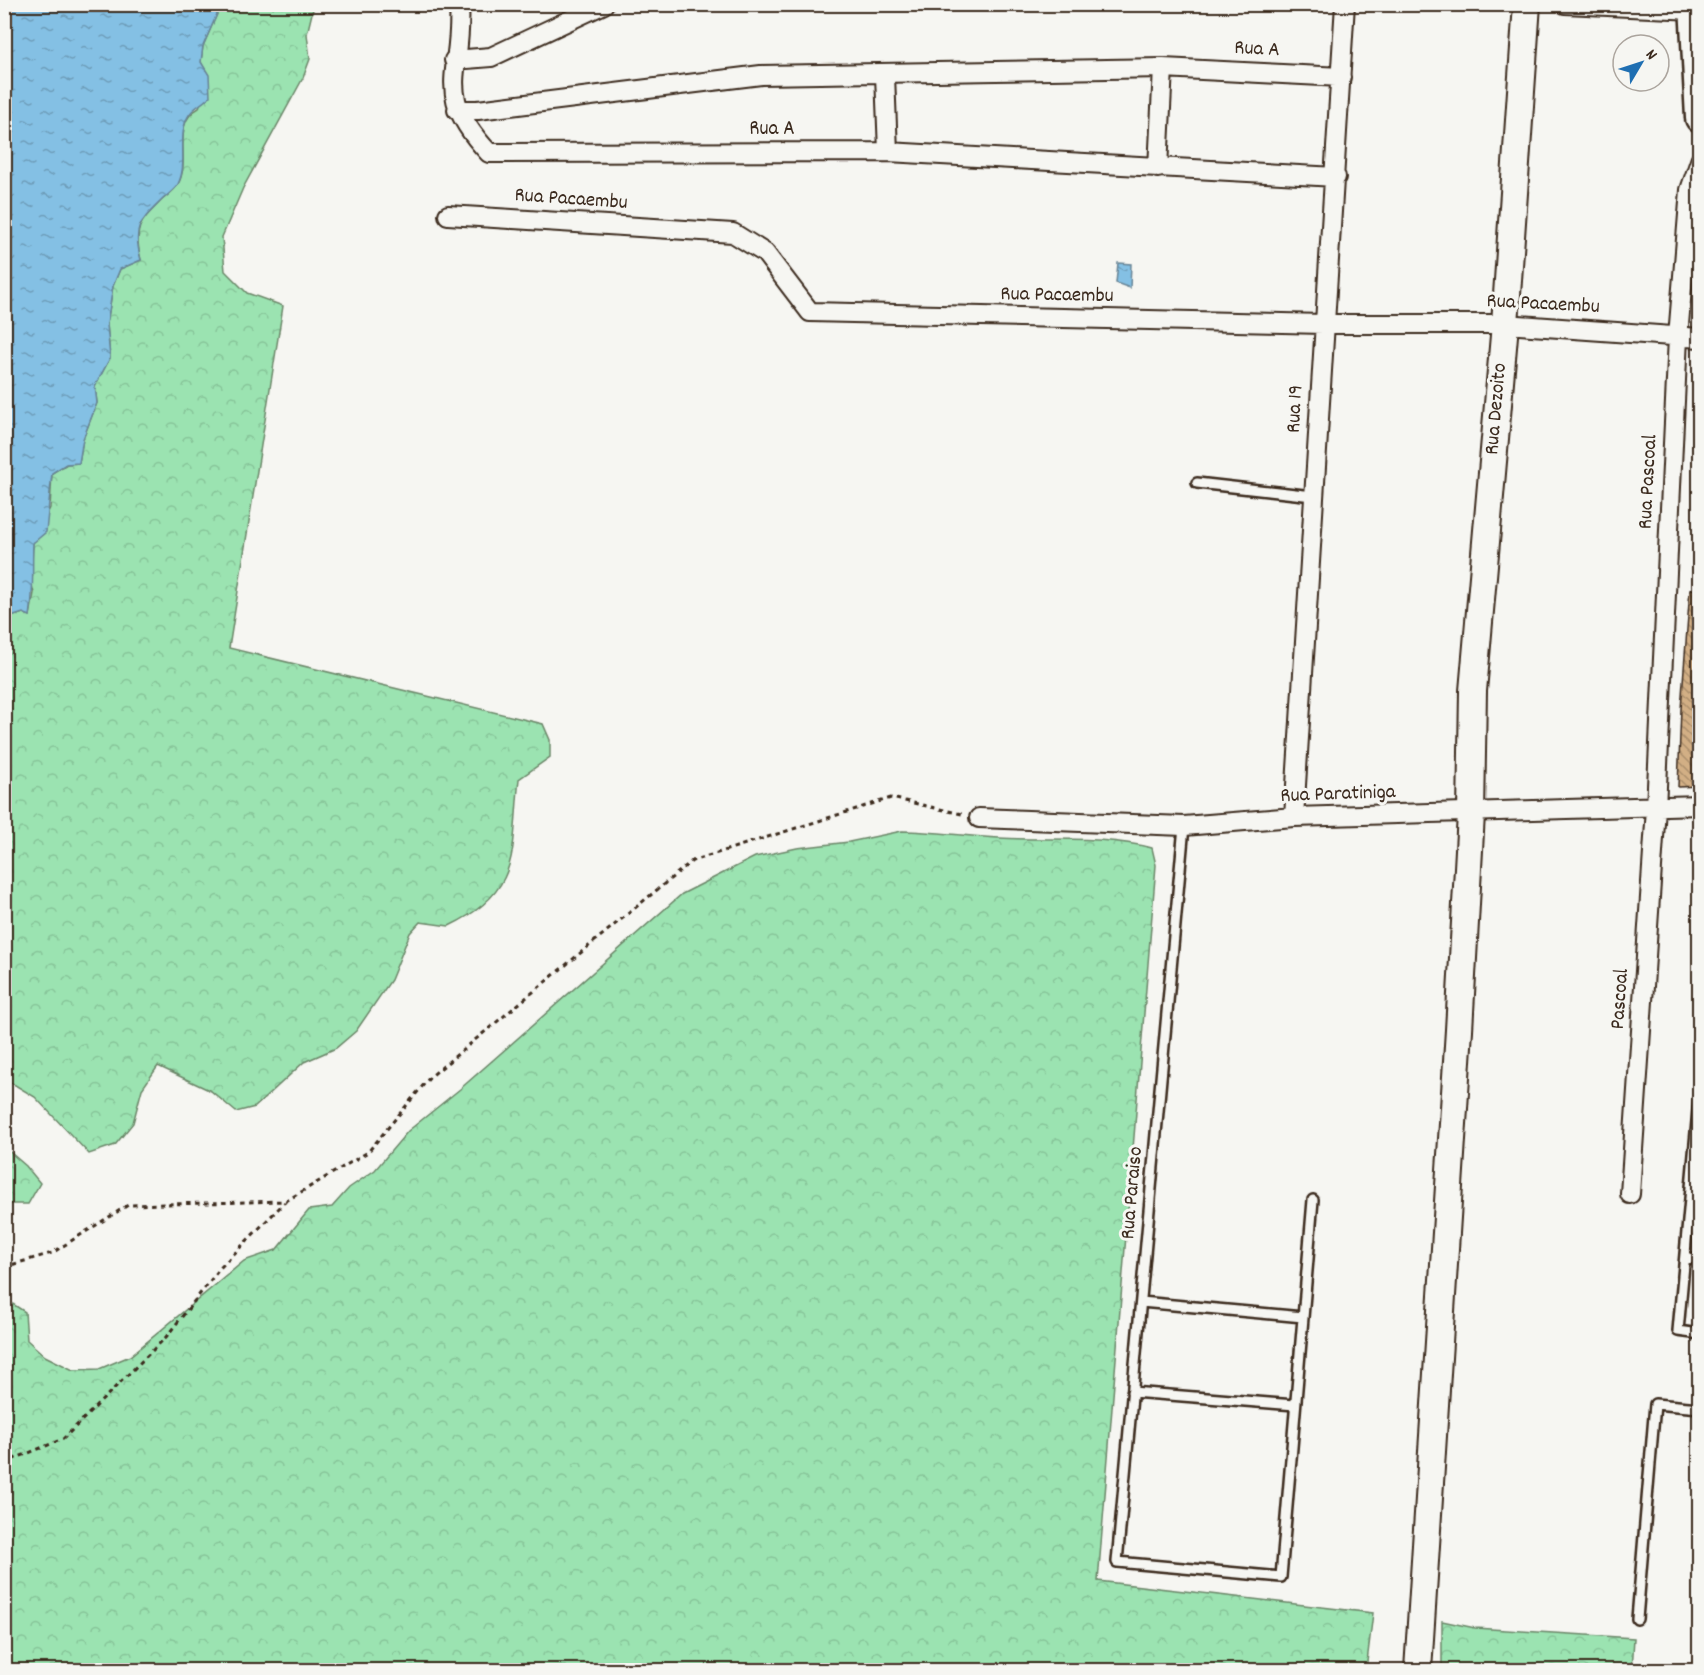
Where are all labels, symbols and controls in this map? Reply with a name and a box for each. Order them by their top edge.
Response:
north arrow [1611,33,1671,93]
street label: Rua A [1234,34,1280,66]
text: N [1639,45,1662,66]
street label: Rua A [749,115,795,145]
street label: Rua Pacaembu [513,181,629,219]
street label: Rua Pacaembu [1000,280,1114,312]
street label: Rua Pacaembu [1486,287,1600,323]
street label: Rua Dezoito [1478,362,1516,456]
street label: Rua 19 [1280,384,1312,434]
street label: Rua Pascoal [1632,434,1666,530]
street label: Rua Paratiniga [1280,778,1397,812]
street label: Pascoal [1604,968,1638,1030]
street label: Rua Paraiso [1114,1145,1152,1241]

